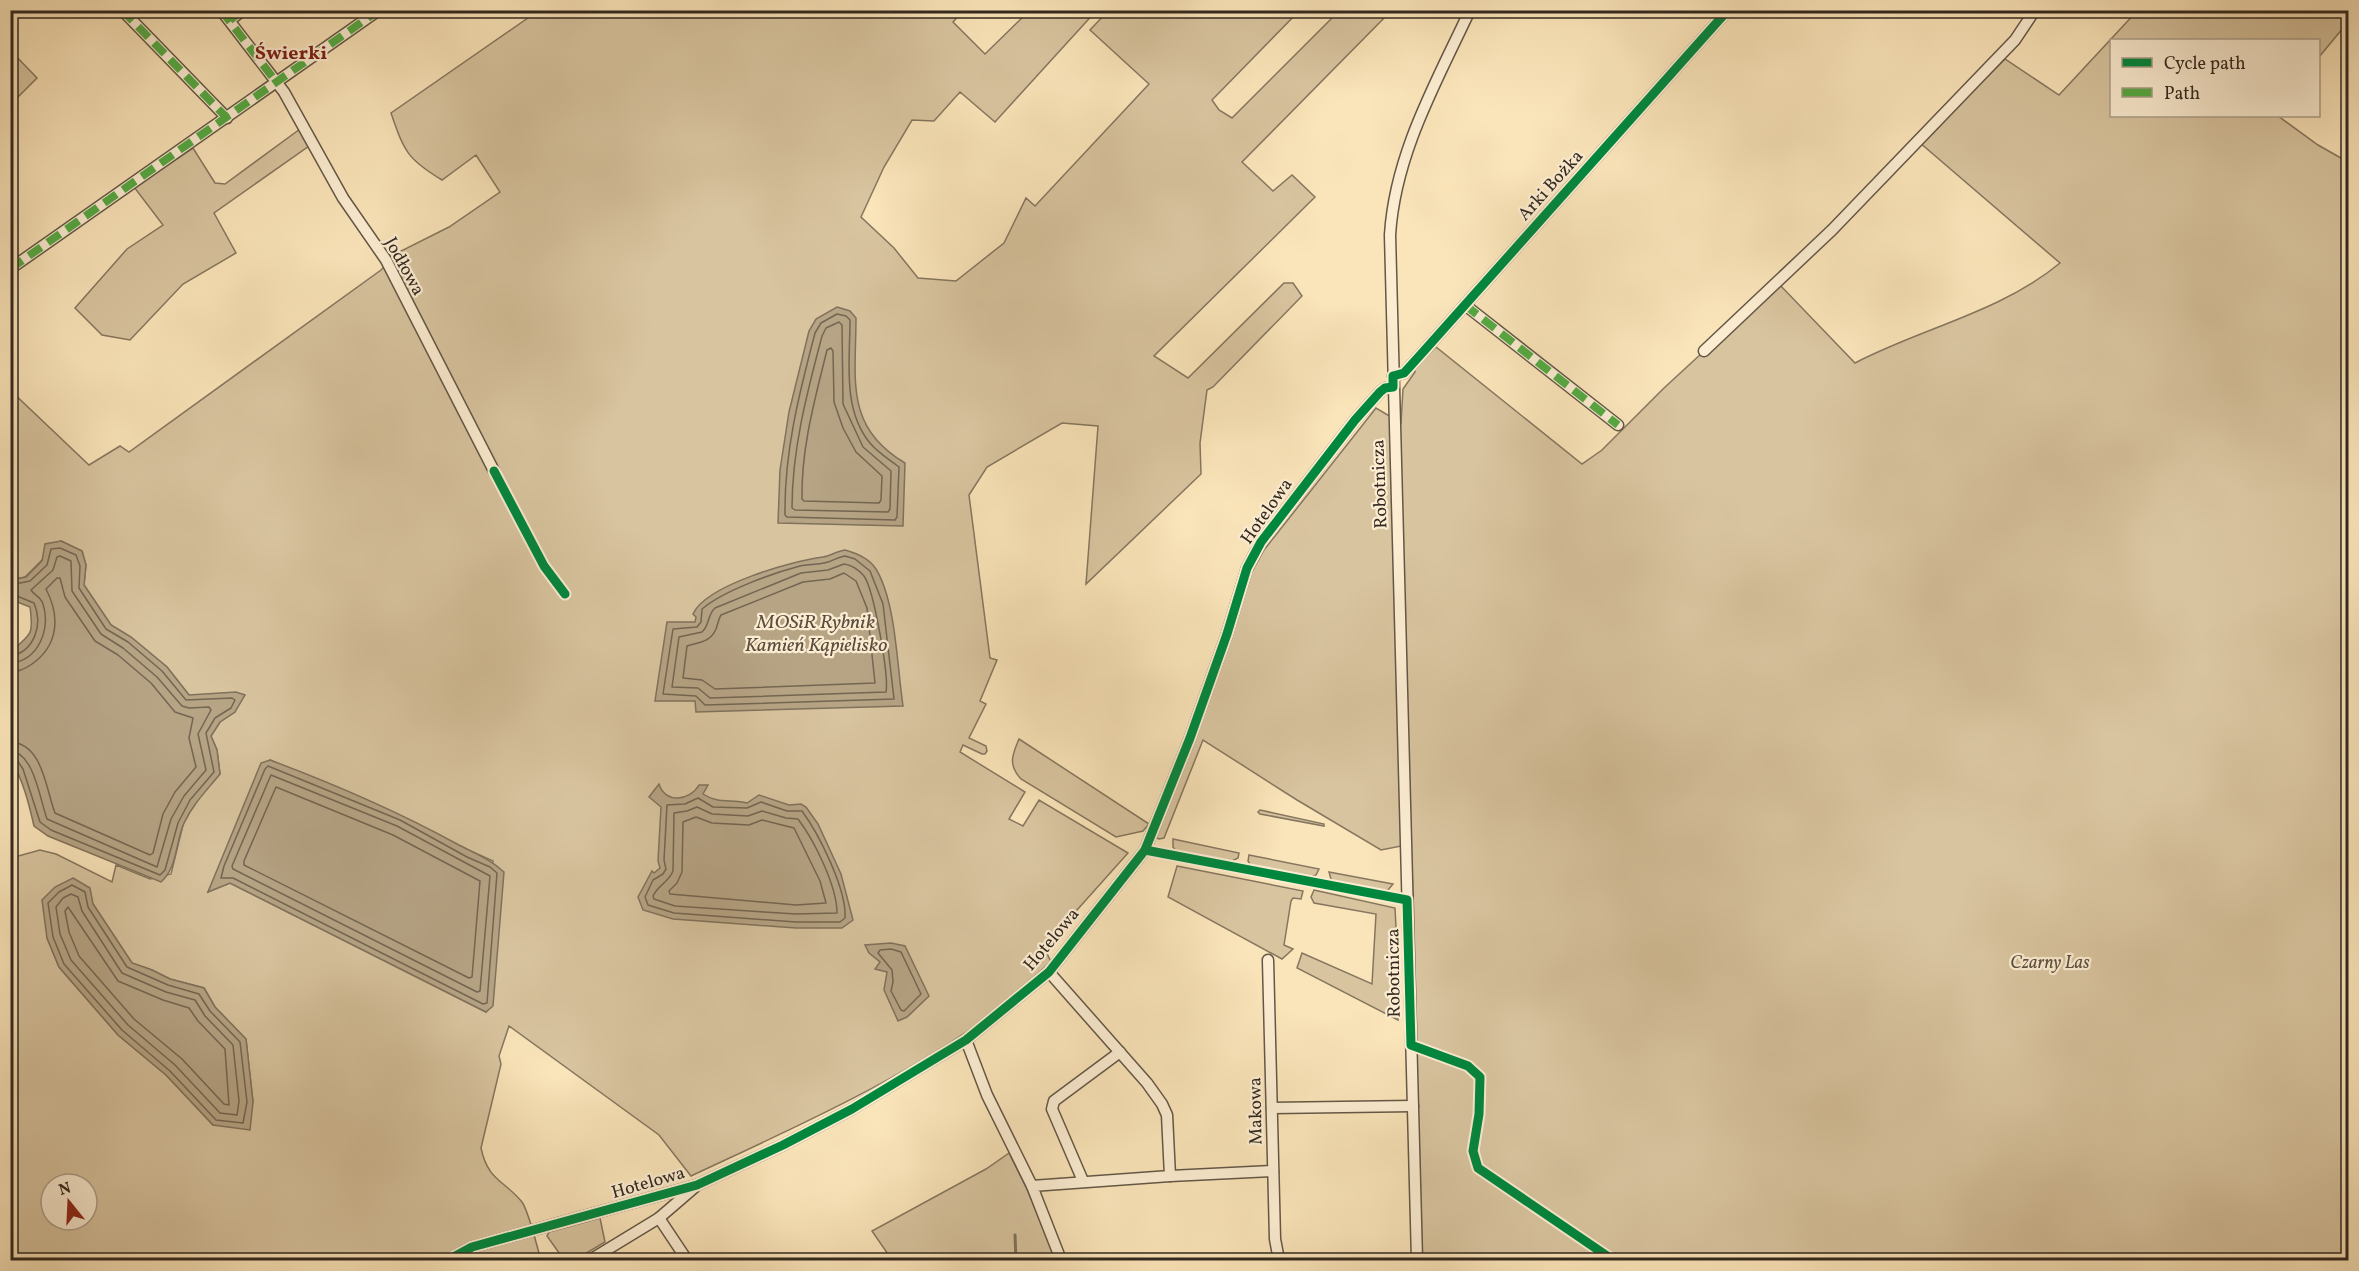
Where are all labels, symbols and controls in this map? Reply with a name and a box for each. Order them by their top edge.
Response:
legend [2110,39,2320,117]
district label: Świerki [255,40,327,68]
text: Cycle path [2164,52,2246,77]
text: Path [2164,82,2200,107]
street label: Arki Bożka [1513,145,1590,227]
street label: Jodłowa [377,233,430,301]
street label: Robotnicza [1366,439,1395,529]
street label: Hotelowa [1235,474,1299,550]
water label: MOSiR Rybnik Kamień Kąpielisko [745,609,887,660]
street label: Hotelowa [1018,903,1086,977]
street label: Robotnicza [1381,928,1408,1018]
park label: Czarny Las [2010,951,2090,976]
street label: Makowa [1243,1077,1270,1145]
street label: Hotelowa [609,1161,688,1206]
north arrow [39,1172,99,1232]
text: N [56,1177,74,1202]

